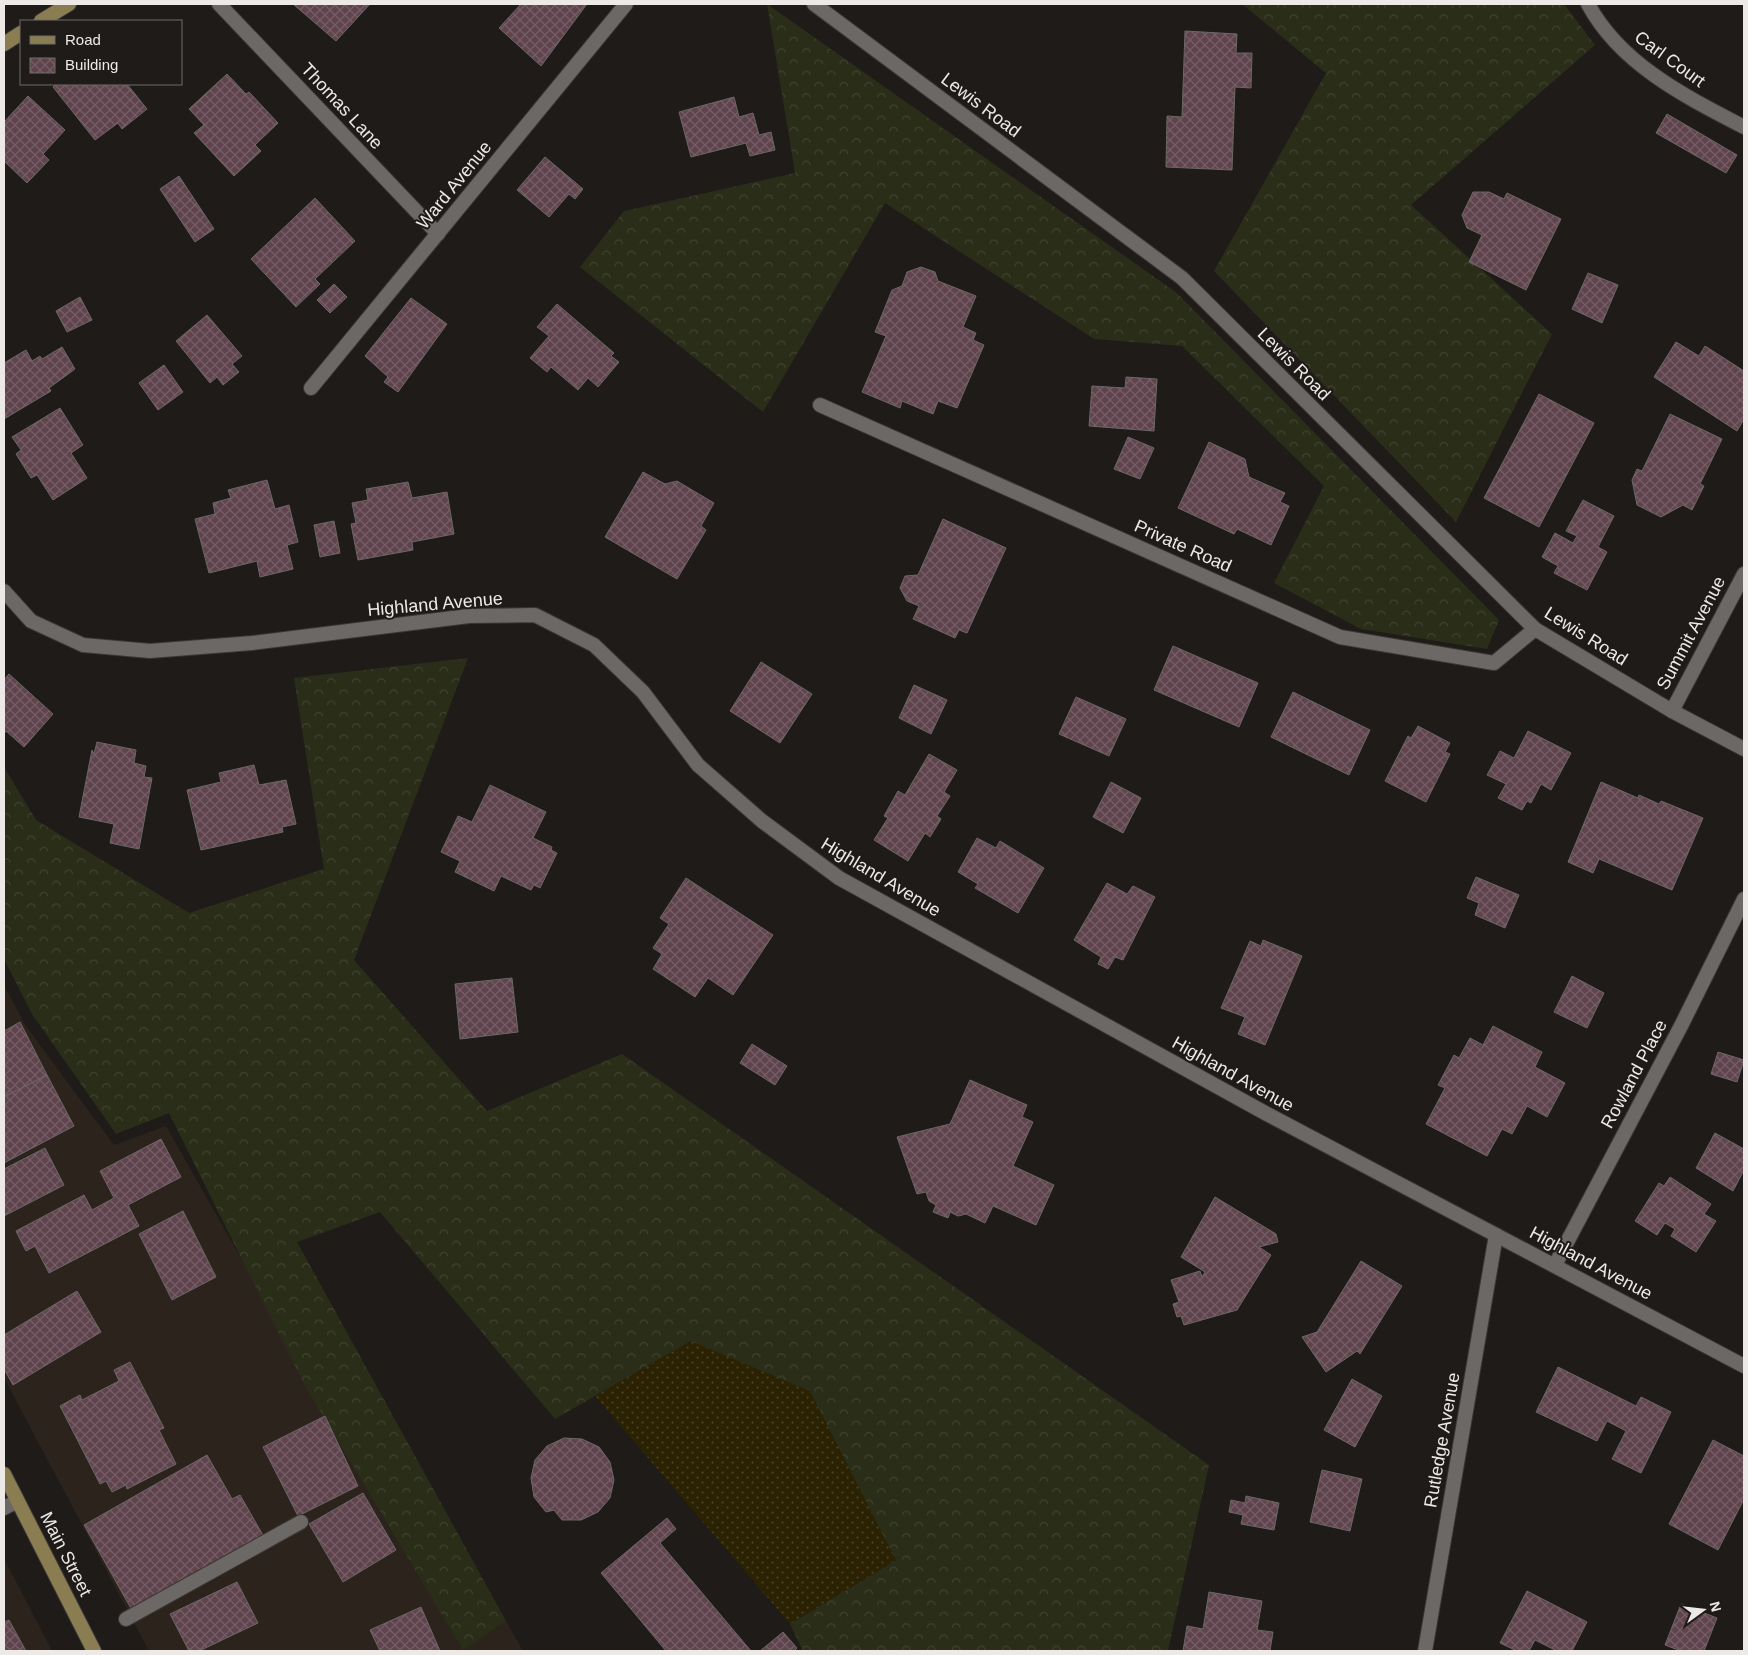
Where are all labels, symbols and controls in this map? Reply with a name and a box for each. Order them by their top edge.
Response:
legend [20,20,182,85]
street label: Carl Court [1631,27,1709,91]
text: Road [65,31,101,48]
text: Building [65,56,118,73]
street label: Thomas Lane [297,59,387,153]
street label: Lewis Road [937,69,1025,141]
street label: Ward Avenue [413,137,495,233]
street label: Lewis Road [1254,324,1334,404]
street label: Private Road [1131,516,1235,576]
street label: Summit Avenue [1653,573,1729,693]
street label: Highland Avenue [366,588,504,620]
street label: Lewis Road [1541,603,1631,669]
street label: Highland Avenue [818,833,944,921]
street label: Rowland Place [1597,1016,1671,1132]
street label: Highland Avenue [1169,1032,1297,1116]
street label: Highland Avenue [1526,1222,1656,1304]
street label: Rutledge Avenue [1420,1371,1464,1509]
street label: Main Street [36,1508,96,1600]
north arrow [1678,1585,1728,1635]
text: N [1707,1600,1725,1614]

